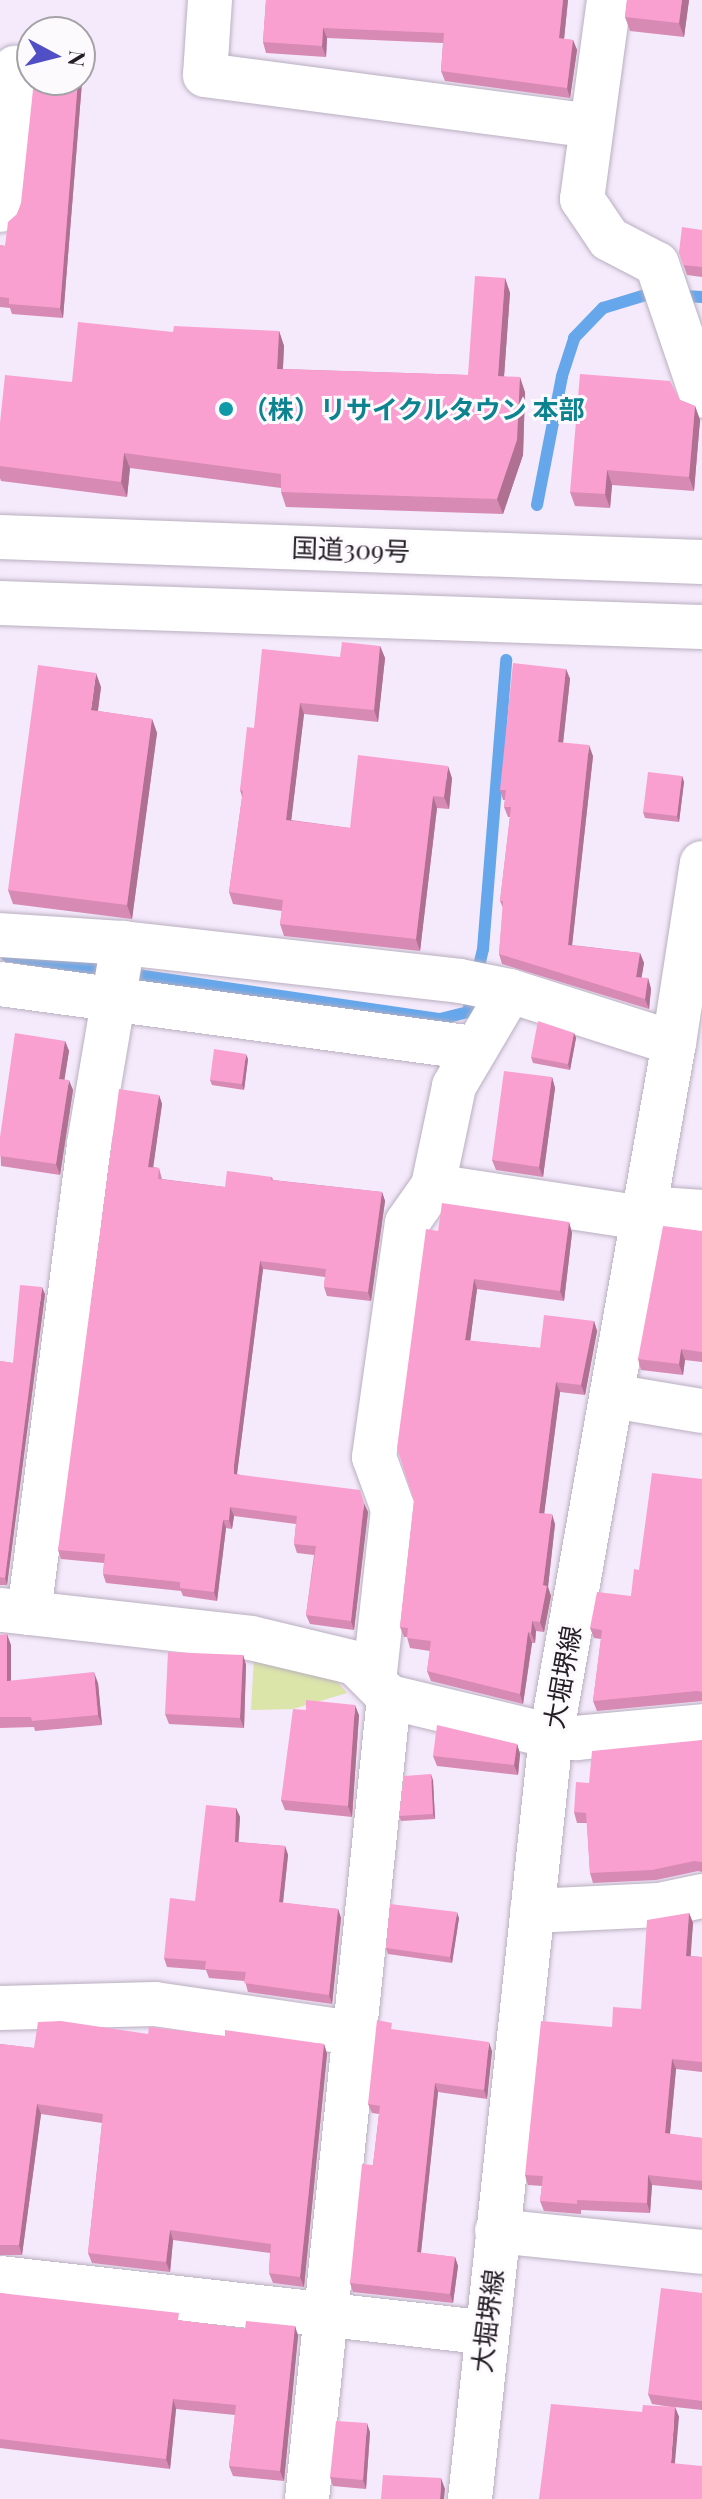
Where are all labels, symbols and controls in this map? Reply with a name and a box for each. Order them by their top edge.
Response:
north arrow [16,16,96,96]
text: N [62,49,94,68]
place label: （株）リサイクルタウン 本部 [242,393,586,425]
marker: （株）リサイクルタウン 本部 [217,400,235,418]
street label: 国道309号 [291,531,411,567]
street label: 大堀堺線 [538,1623,586,1731]
street label: 大堀堺線 [465,2267,509,2375]

